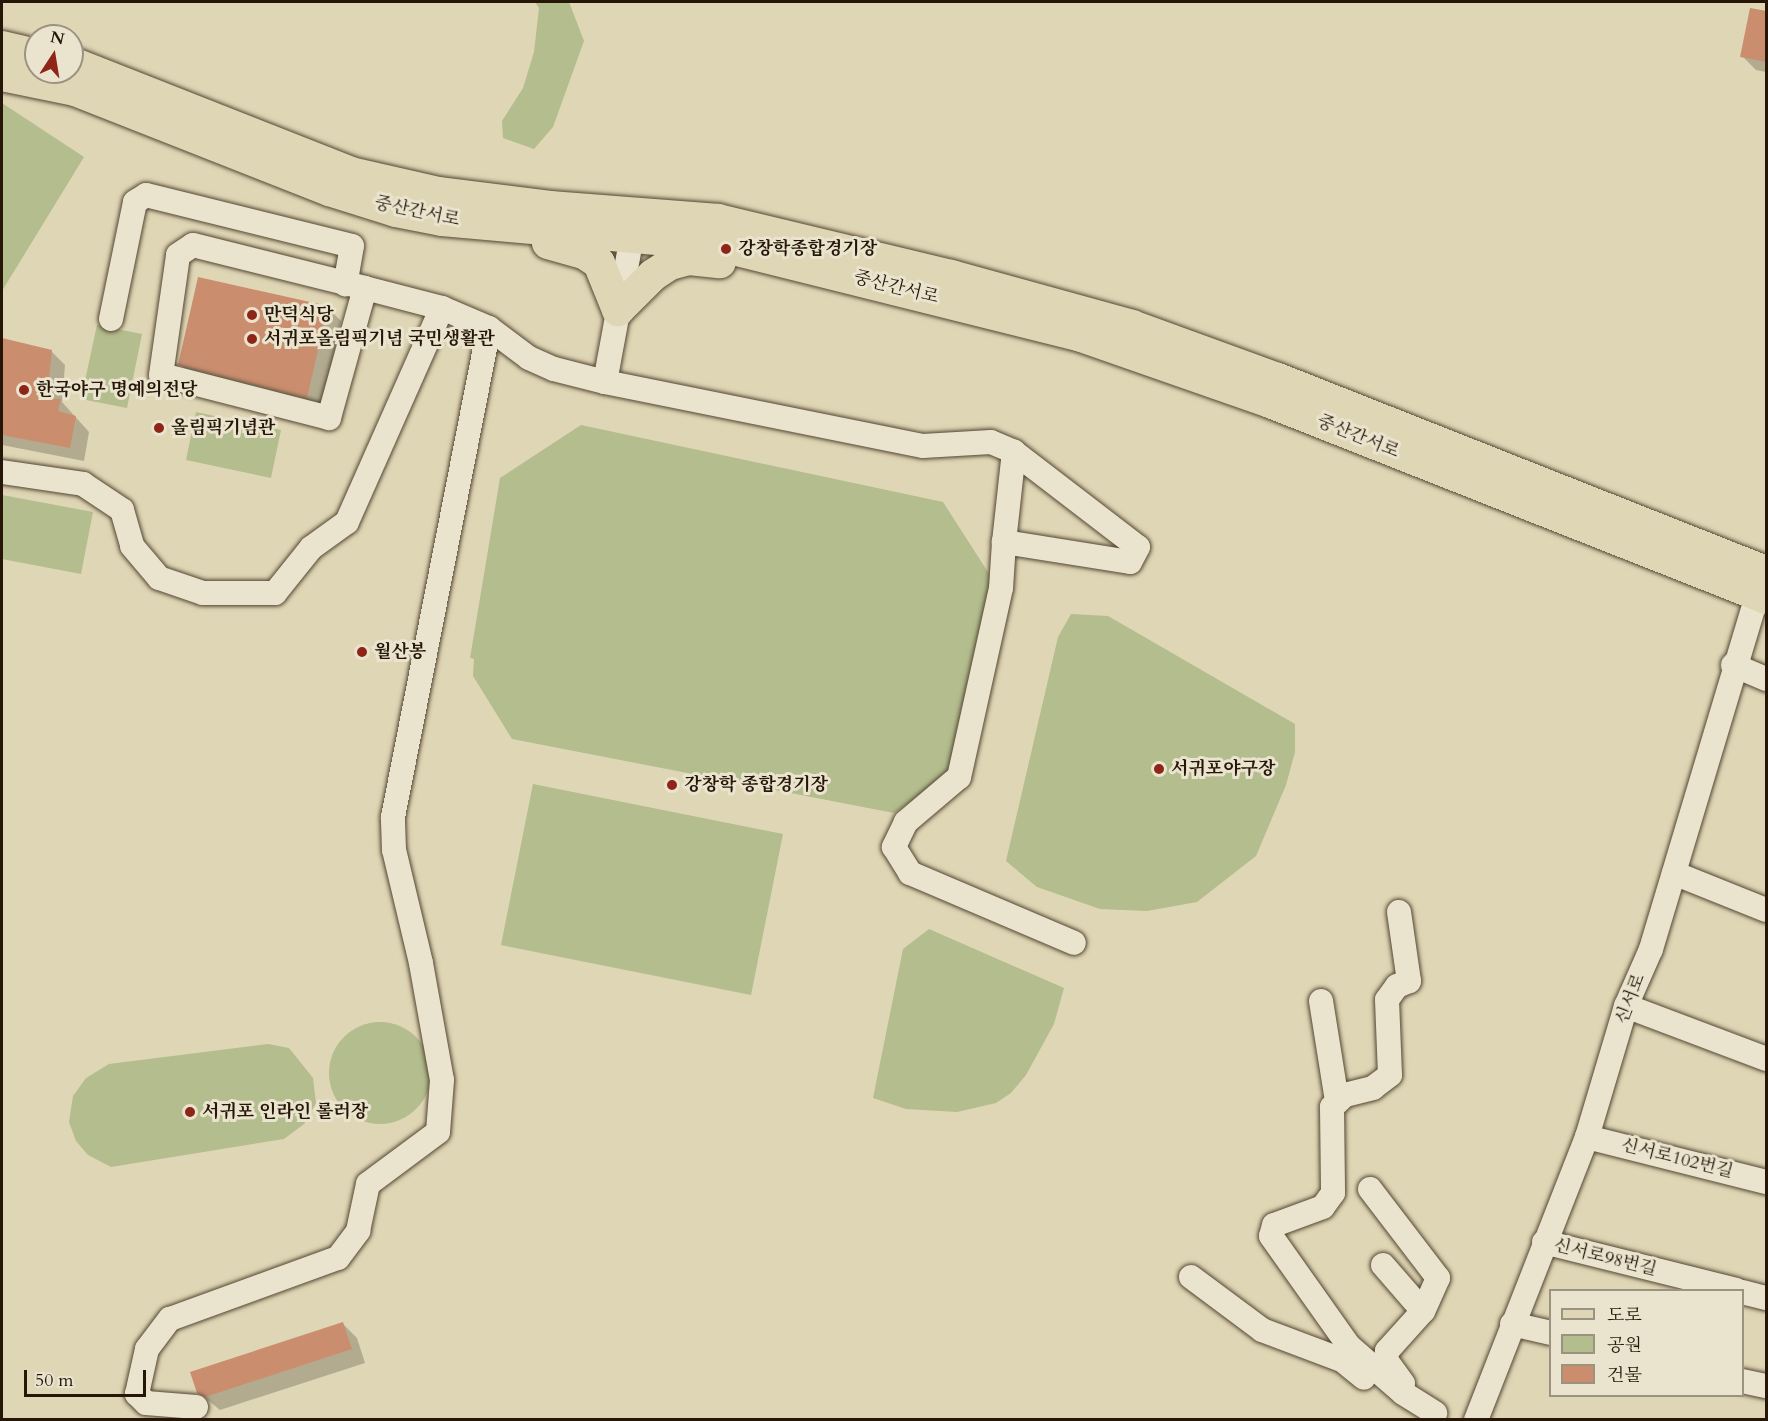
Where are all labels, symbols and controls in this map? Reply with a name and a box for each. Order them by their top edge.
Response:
north arrow [24,24,84,84]
text: N [48,26,66,51]
street label: 중산간서로 [372,192,462,232]
place label: 강창학종합경기장 [738,238,877,260]
marker: 강창학종합경기장 [719,242,733,256]
street label: 중산간서로 [851,267,941,309]
place label: 만덕식당 [264,304,334,326]
marker: 만덕식당 [245,308,259,322]
place label: 서귀포올림픽기념 국민생활관 [264,328,495,350]
marker: 서귀포올림픽기념 국민생활관 [245,332,259,346]
place label: 한국야구 명예의전당 [36,379,197,401]
marker: 한국야구 명예의전당 [17,383,31,397]
street label: 중산간서로 [1314,411,1402,463]
place label: 올림픽기념관 [171,417,275,439]
marker: 올림픽기념관 [152,421,166,435]
place label: 월산봉 [374,641,426,663]
marker: 월산봉 [355,645,369,659]
place label: 서귀포야구장 [1171,758,1275,780]
marker: 서귀포야구장 [1152,762,1166,776]
place label: 강창학 종합경기장 [684,774,828,796]
marker: 강창학 종합경기장 [665,778,679,792]
street label: 신서로 [1612,971,1650,1027]
place label: 서귀포 인라인 롤러장 [202,1101,368,1123]
marker: 서귀포 인라인 롤러장 [183,1105,197,1119]
street label: 신서로102번길 [1619,1135,1735,1183]
street label: 신서로98번길 [1551,1235,1659,1281]
legend [1549,1289,1744,1397]
text: 도로 [1607,1303,1642,1328]
text: 공원 [1607,1333,1642,1358]
scale bar [27,1358,148,1396]
text: 건물 [1607,1363,1642,1388]
text: 50 m [35,1368,74,1393]

